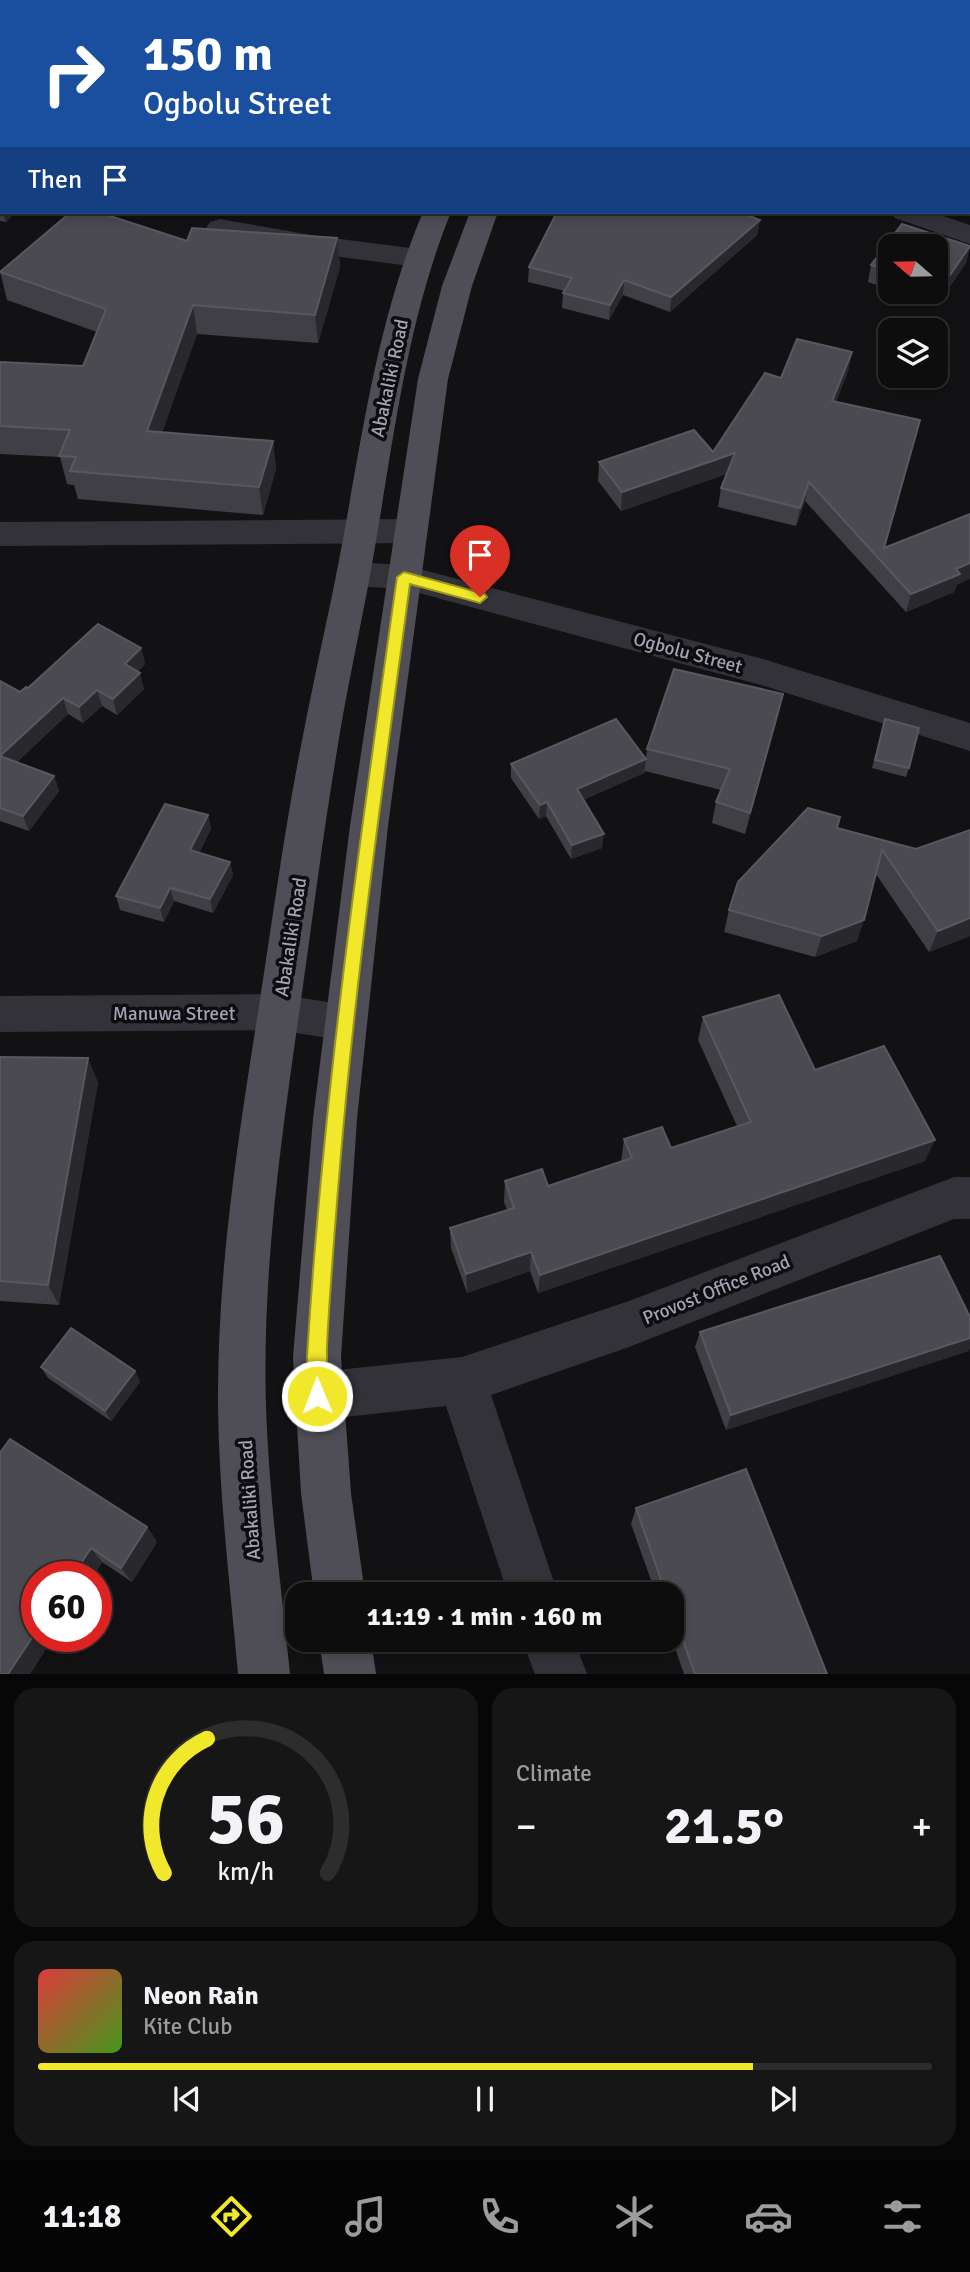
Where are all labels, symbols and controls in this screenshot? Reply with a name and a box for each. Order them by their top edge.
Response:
text: 150 m [143,24,273,84]
icon: right [28,28,119,119]
text: Ogbolu Street [143,84,331,123]
icon: arrive [96,161,134,199]
text: Then [28,164,82,196]
north arrow [878,234,948,304]
map controls [878,234,948,388]
street label: Abakaliki Road [366,317,414,440]
button: layers [878,318,948,388]
pin [450,525,510,597]
icon: arrive [461,536,499,574]
street label: Ogbolu Street [631,627,745,679]
street label: Abakaliki Road [270,876,312,999]
street label: Manuwa Street [113,1002,236,1026]
street label: Provost Office Road [639,1249,794,1330]
position arrow [280,1359,354,1433]
street label: Abakaliki Road [234,1439,266,1561]
speed limit sign: 60 [21,1561,112,1652]
text: 11:19 · 1 min · 160 m [367,1601,602,1633]
text: Climate [516,1759,592,1788]
text: 56 [207,1776,285,1865]
text: 21.5° [664,1794,784,1858]
text: − [516,1803,537,1850]
text: + [911,1803,932,1850]
text: km/h [218,1856,274,1887]
text: Neon Rain [143,1980,259,2012]
text: Kite Club [143,2012,232,2041]
icon: previous [168,2080,206,2118]
icon: pause [466,2080,504,2118]
icon: next [764,2080,802,2118]
icon: directions [207,2192,256,2241]
icon: music [341,2192,390,2241]
icon: phone [475,2192,524,2241]
icon: climate [610,2192,659,2241]
icon: car [744,2192,793,2241]
icon: filters [878,2192,927,2241]
text: 11:18 [43,2197,121,2236]

